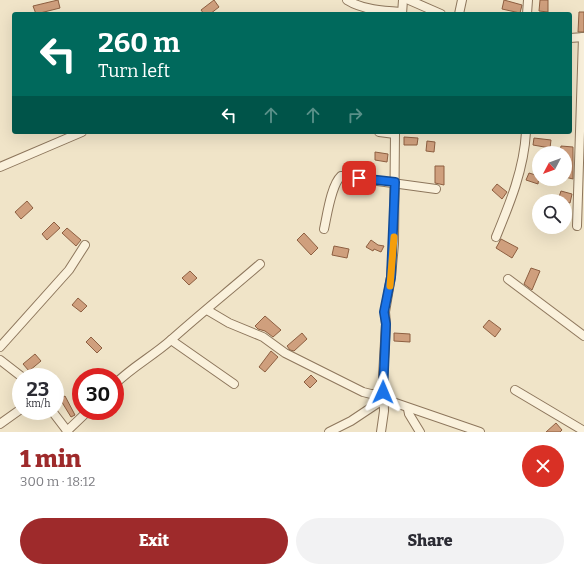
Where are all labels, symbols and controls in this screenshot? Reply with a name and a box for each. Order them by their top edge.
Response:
text: 260 m [98,26,180,59]
icon: left [32,28,84,80]
text: Turn left [98,60,170,82]
icon: left [218,104,240,126]
icon: ahead [260,104,282,126]
icon: ahead [302,104,324,126]
icon: right [344,104,366,126]
north arrow [532,146,572,186]
map controls [532,146,572,234]
pin [342,161,376,195]
icon: arrive [348,167,370,189]
button: search [532,194,572,234]
speed limit sign: 30 [72,368,124,420]
position arrow [362,371,404,413]
text: 23 [27,377,49,401]
text: km/h [26,398,50,410]
text: 1 min [20,445,81,473]
button: close [522,445,564,487]
text: 300 m · 18:12 [20,474,95,489]
button: Exit [20,518,288,564]
button: Share [296,518,564,564]

